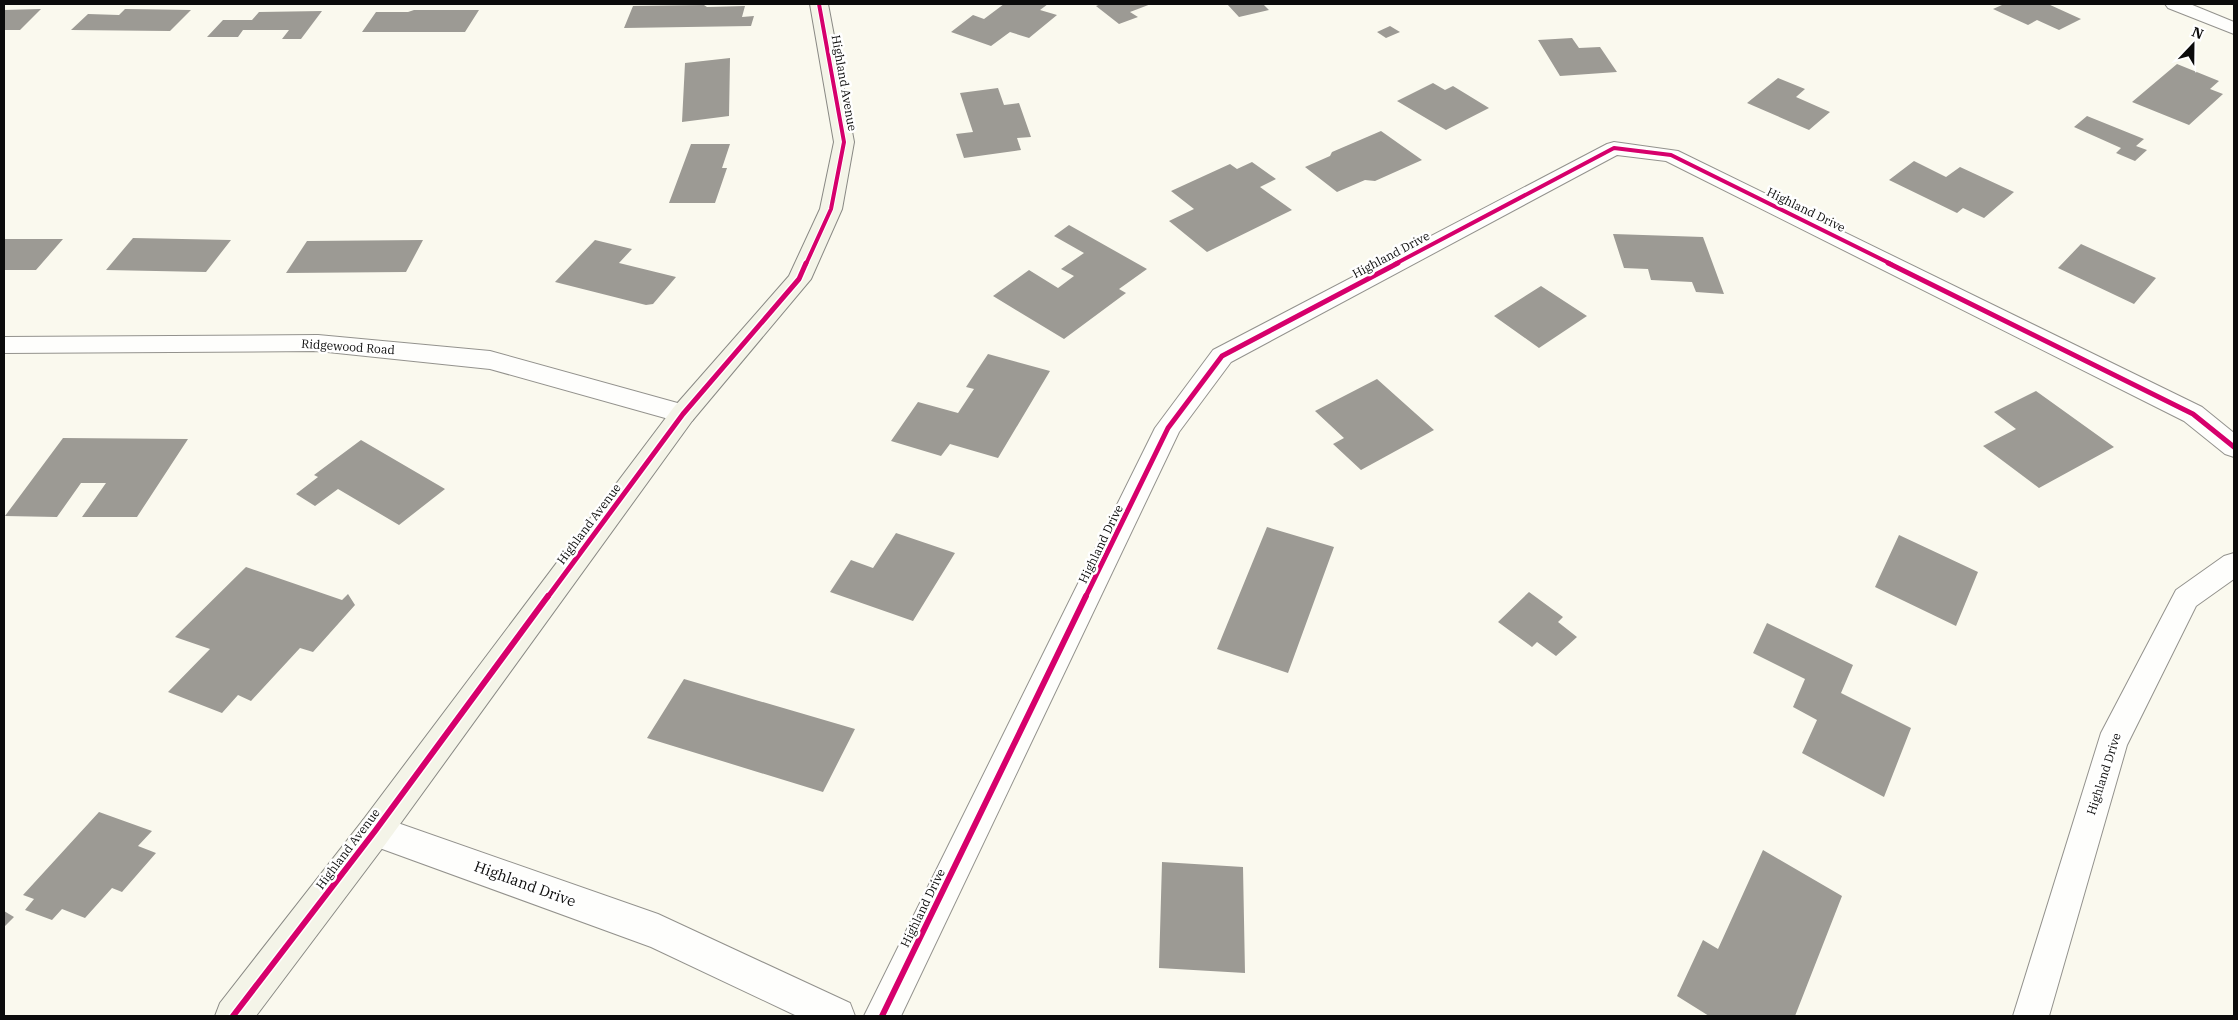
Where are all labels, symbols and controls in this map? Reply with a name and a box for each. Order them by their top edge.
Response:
north arrow [2168,20,2218,70]
text: N [2189,23,2206,43]
street label: Highland Avenue [829,34,860,132]
street label: Highland Drive [1765,184,1848,235]
street label: Highland Drive [1350,228,1432,281]
street label: Ridgewood Road [301,336,395,357]
street label: Highland Avenue [553,480,624,567]
street label: Highland Drive [1075,502,1126,585]
street label: Highland Drive [2083,731,2124,817]
street label: Highland Avenue [312,805,383,892]
street label: Highland Drive [472,856,579,911]
street label: Highland Drive [897,866,948,949]

